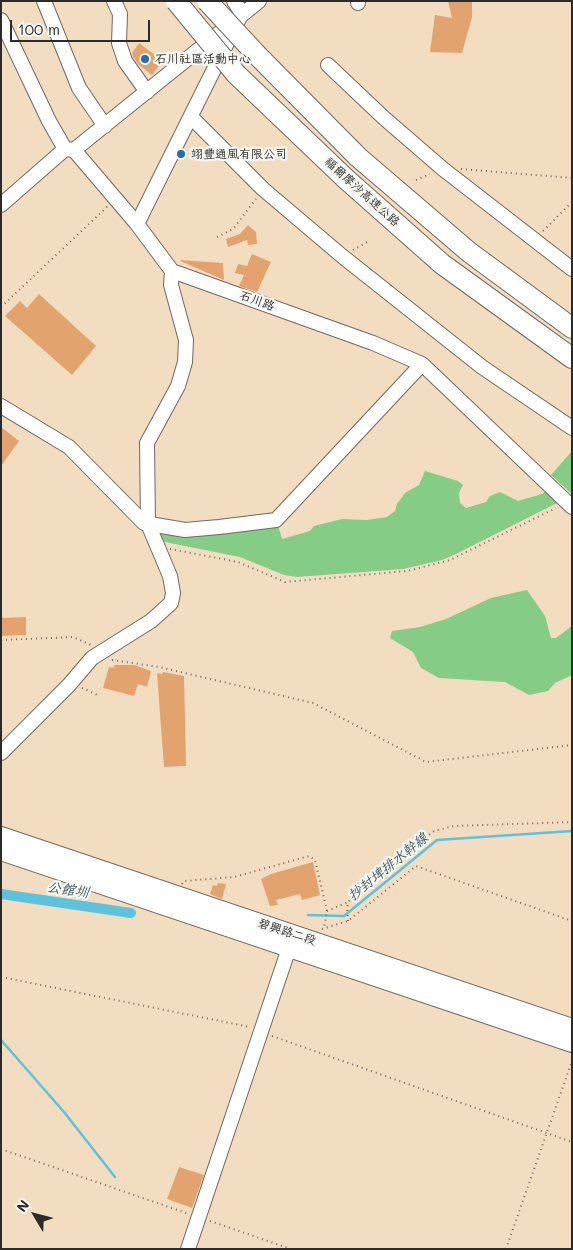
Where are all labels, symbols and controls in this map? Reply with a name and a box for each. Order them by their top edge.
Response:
scale bar [12,10,152,42]
text: 100 m [18,19,60,39]
place label: 石川社區活動中心 [155,52,251,66]
marker: 石川社區活動中心 [139,53,151,65]
place label: 翊豐通風有限公司 [191,147,287,161]
marker: 翊豐通風有限公司 [175,148,187,160]
street label: 福爾摩沙高速公路 [322,155,402,229]
street label: 石川路 [238,288,276,314]
water label: 抄封埤排水幹線 [345,830,431,904]
water label: 公館圳 [46,879,90,901]
street label: 碧興路二段 [256,916,318,948]
north arrow [10,1190,60,1240]
text: N [12,1196,33,1216]

